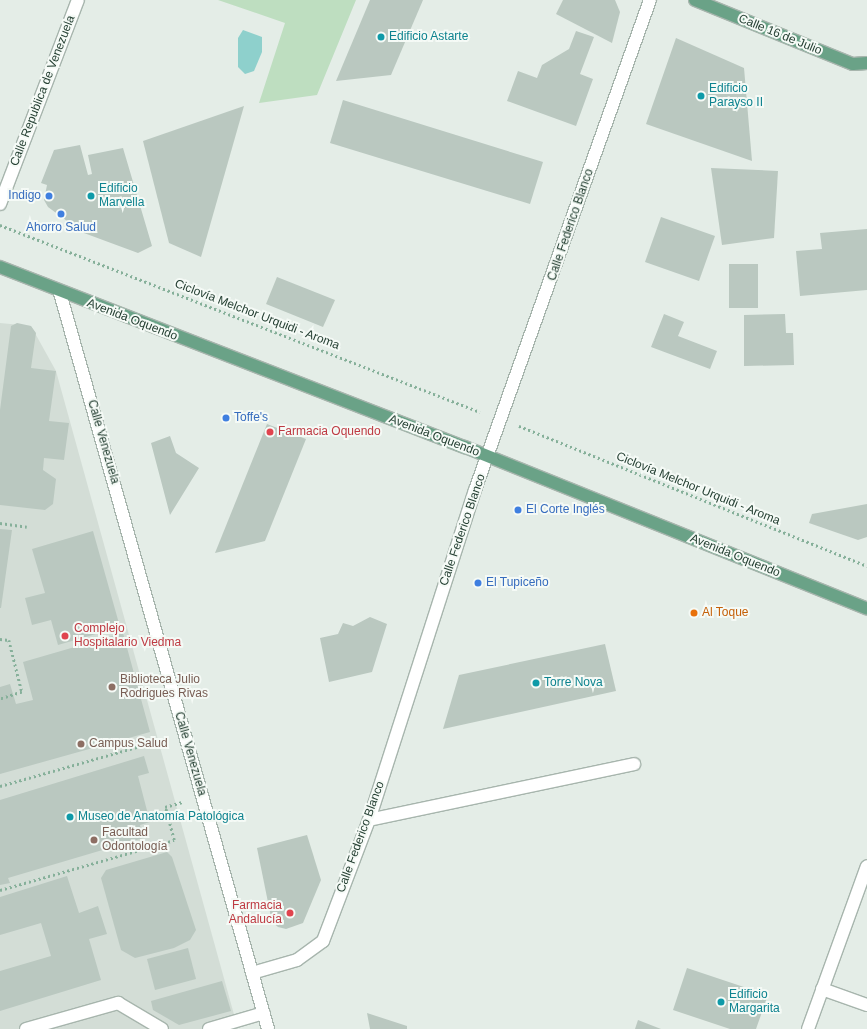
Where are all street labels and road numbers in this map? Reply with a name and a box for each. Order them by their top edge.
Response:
street label: Calle 16 de Julio [736,12,824,58]
street label: Calle Republica de Venezuela [8,14,78,168]
street label: Calle Federico Blanco [545,167,597,283]
street label: Ciclovía Melchor Urquidi - Aroma [172,277,342,353]
street label: Avenida Oquendo [85,296,179,344]
street label: Calle Venezuela [84,398,122,486]
street label: Avenida Oquendo [387,412,481,460]
street label: Ciclovía Melchor Urquidi - Aroma [614,449,782,529]
street label: Calle Federico Blanco [437,472,489,588]
street label: Avenida Oquendo [688,531,782,581]
street label: Calle Venezuela [171,710,209,798]
street label: Calle Federico Blanco [334,779,388,895]

